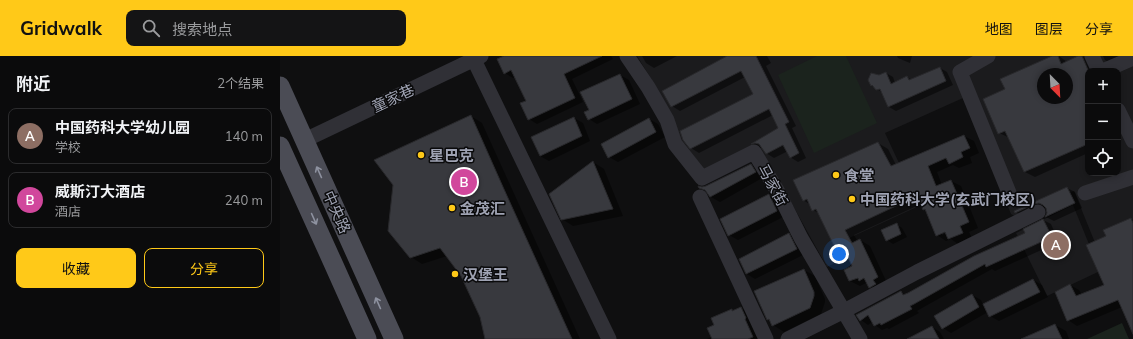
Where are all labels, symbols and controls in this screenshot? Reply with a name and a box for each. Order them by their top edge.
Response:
search box [126,10,406,46]
text: Gridwalk [20,16,102,40]
icon: search [140,17,162,39]
text: 搜索地点 [172,20,232,39]
text: 地图 [985,20,1013,38]
text: 图层 [1035,20,1063,38]
text: 分享 [1085,20,1113,38]
north arrow [1037,68,1073,104]
map controls [1085,68,1121,176]
button: + [1085,68,1121,104]
text: 附近 [16,73,50,94]
text: 2个结果 [217,75,264,91]
street label: 童家巷 [369,80,417,116]
button: − [1085,104,1121,140]
text: 中国药科大学幼儿园 [55,118,190,137]
text: A [25,128,35,144]
text: 140 m [225,128,263,144]
text: 学校 [55,139,81,155]
button: locate [1085,140,1121,176]
place label: 星巴克 [429,146,474,165]
marker: 星巴克 [416,150,426,160]
street label: 马家街 [754,161,792,209]
one-way arrow [315,166,322,178]
place label: 食堂 [844,166,874,185]
pin: B [451,167,477,197]
marker: 食堂 [831,170,841,180]
text: 威斯汀大酒店 [55,182,145,201]
street label: 中央路 [319,188,355,236]
place label: 中国药科大学(玄武门校区) [860,190,1036,209]
text: B [26,192,34,208]
text: 240 m [225,192,263,208]
marker: 中国药科大学(玄武门校区) [847,194,857,204]
place label: 金茂汇 [460,199,505,218]
text: 酒店 [55,203,81,219]
marker: 金茂汇 [447,203,457,213]
one-way arrow [310,213,318,225]
pin: A [1043,230,1069,260]
your location [829,244,849,264]
button: 收藏 [16,248,136,288]
button: 分享 [144,248,264,288]
place label: 汉堡王 [463,265,508,284]
marker: 汉堡王 [450,269,460,279]
one-way arrow [374,298,381,310]

